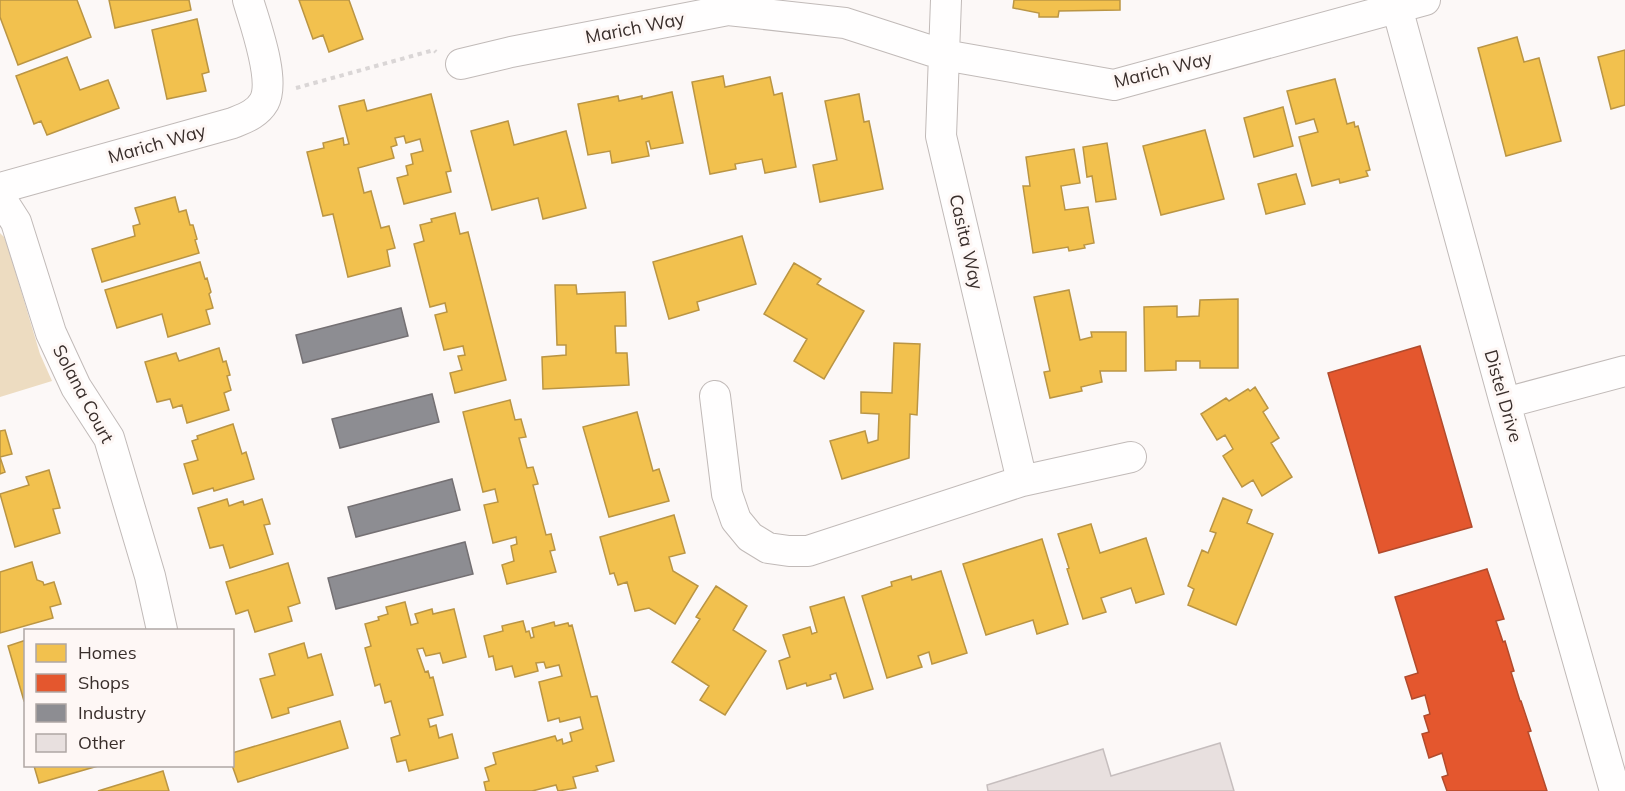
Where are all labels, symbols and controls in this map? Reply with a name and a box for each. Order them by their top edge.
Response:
street label: Marich Way [583,7,687,48]
street label: Marich Way [1111,46,1215,93]
street label: Marich Way [105,118,209,168]
street label: Casita Way [944,192,989,292]
street label: Solana Court [48,341,119,447]
street label: Distel Drive [1479,347,1528,445]
legend [24,629,234,767]
text: Homes [78,641,137,664]
text: Shops [78,671,130,694]
text: Industry [78,701,147,724]
text: Other [78,731,126,754]

